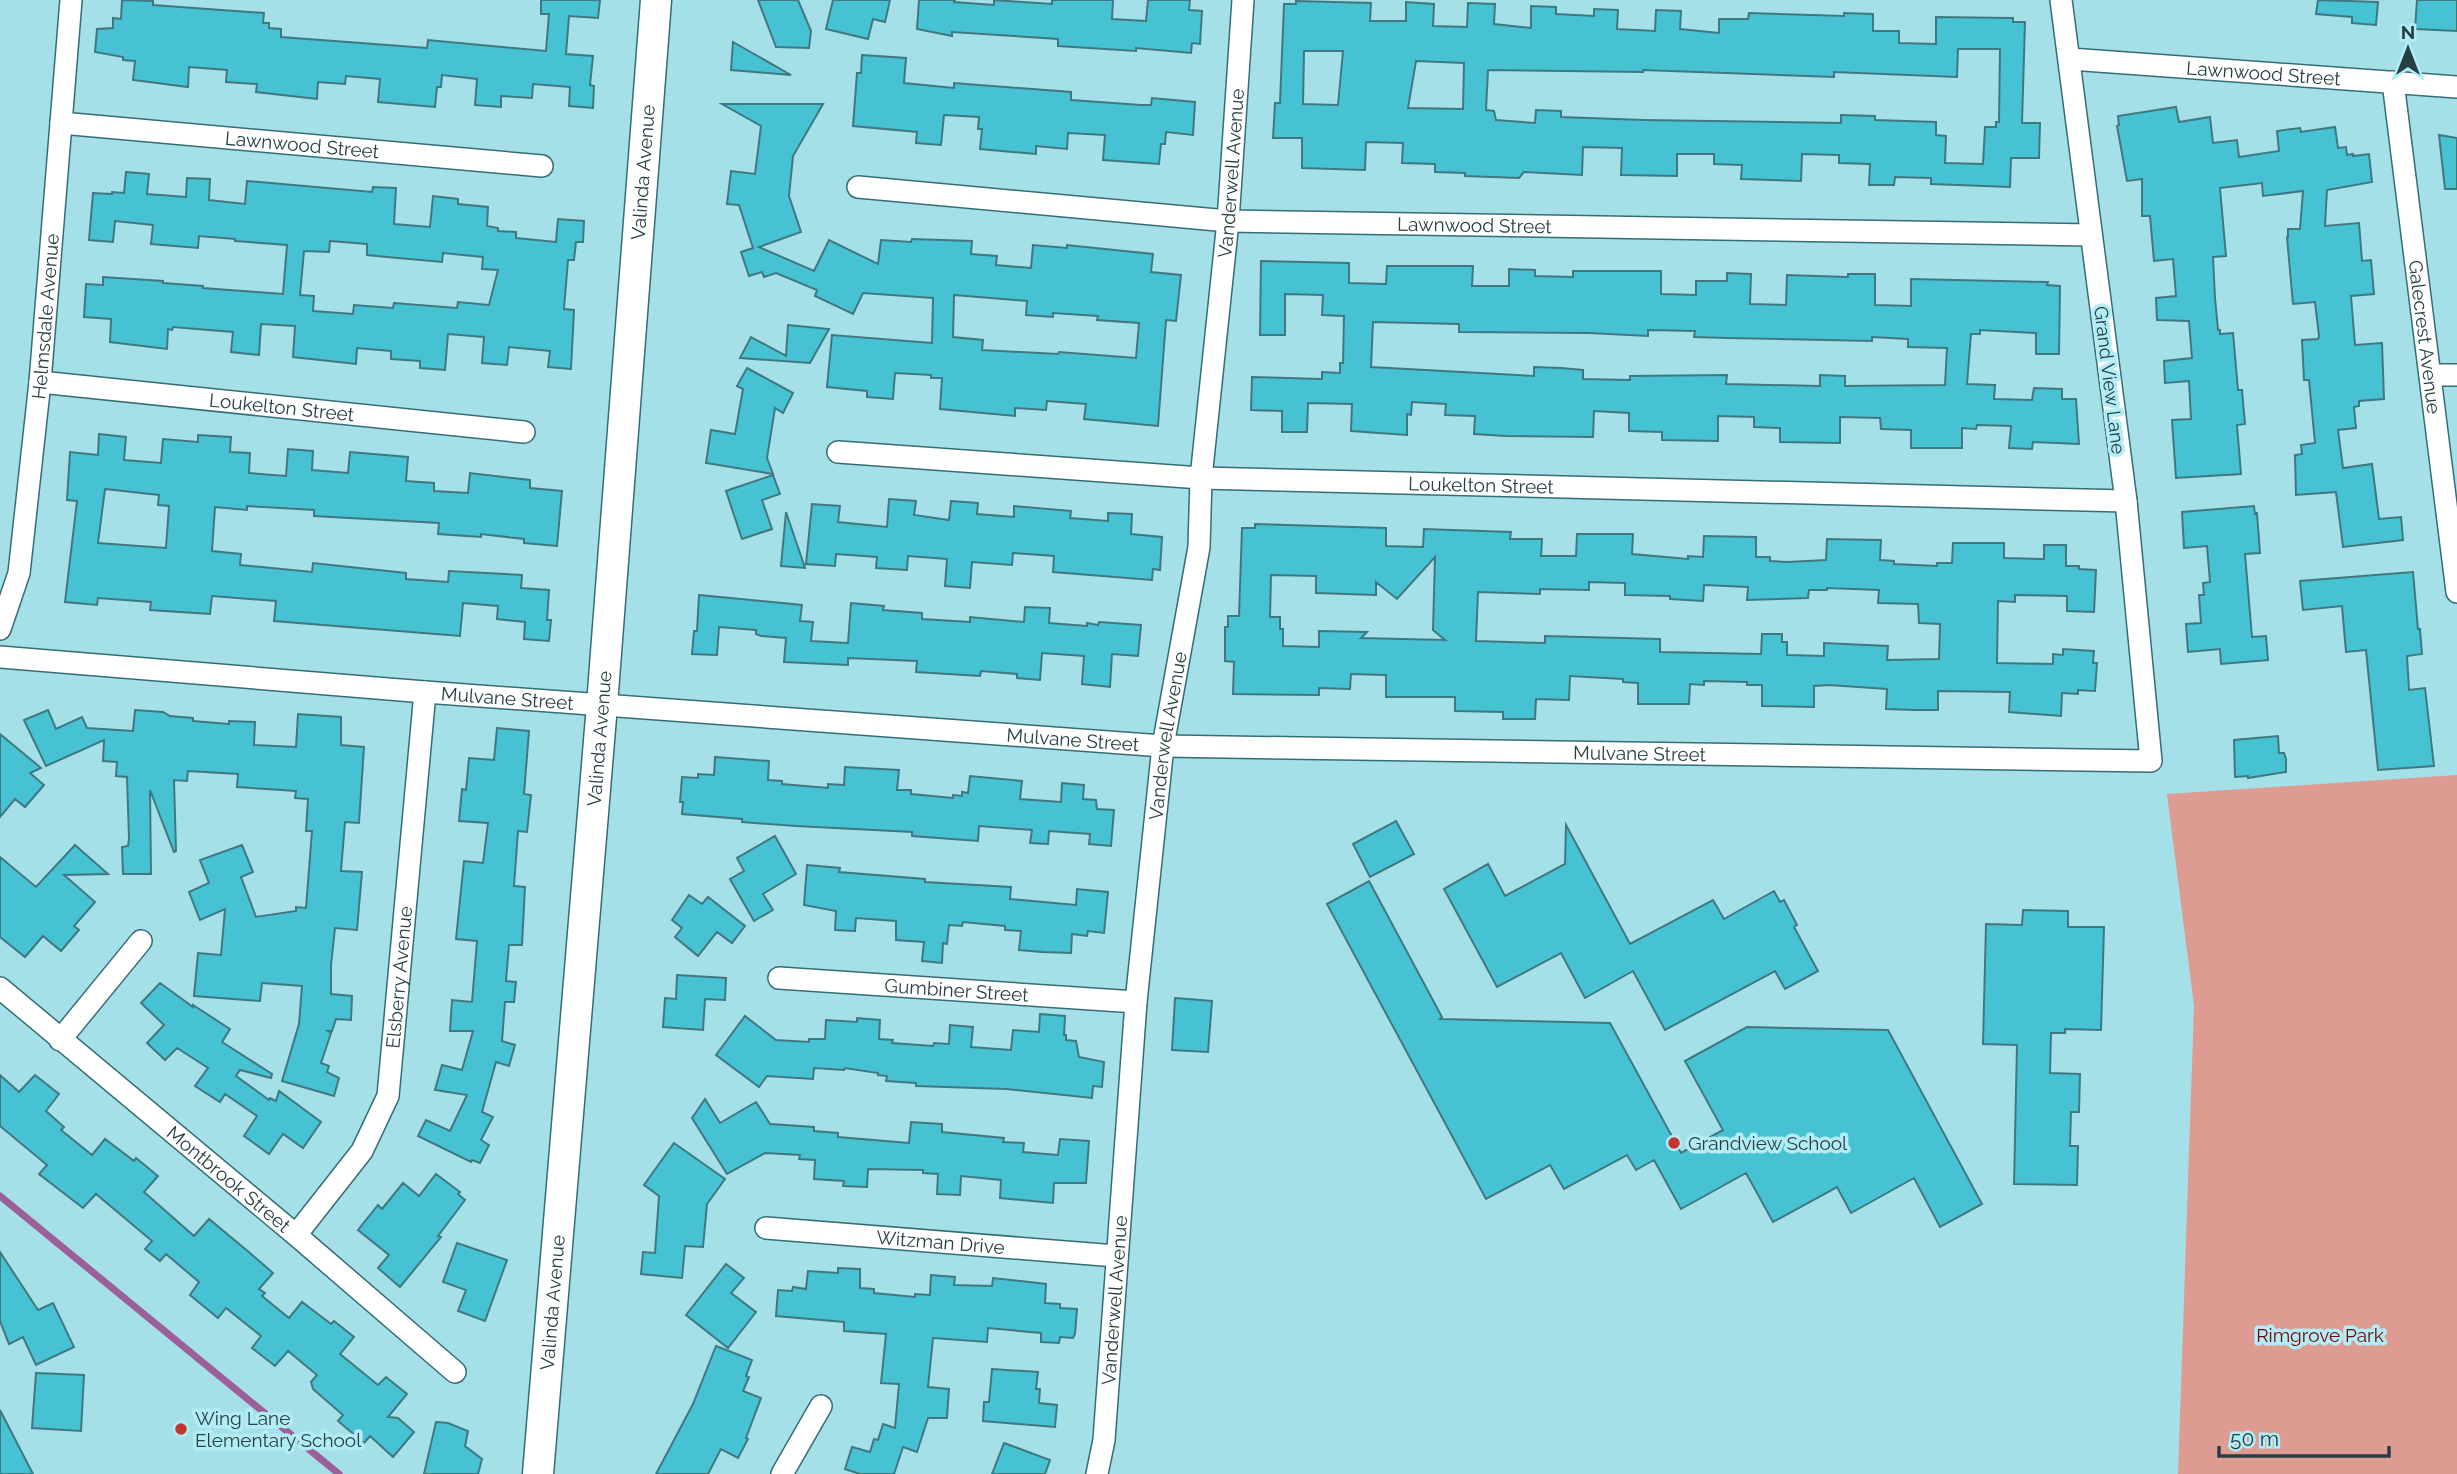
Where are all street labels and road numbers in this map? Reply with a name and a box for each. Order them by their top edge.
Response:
street label: Lawnwood Street [2186,56,2342,90]
street label: Vanderwell Avenue [1213,88,1248,259]
street label: Valinda Avenue [627,104,659,241]
street label: Lawnwood Street [224,127,381,162]
street label: Lawnwood Street [1397,213,1553,237]
street label: Helmsdale Avenue [27,233,63,401]
street label: Galecrest Avenue [2404,259,2446,415]
street label: Grand View Lane [2090,305,2130,455]
street label: Loukelton Street [208,389,356,425]
street label: Loukelton Street [1408,472,1555,498]
street label: Vanderwell Avenue [1144,650,1191,821]
street label: Valinda Avenue [583,670,616,807]
street label: Mulvane Street [440,682,575,714]
street label: Mulvane Street [1006,724,1141,755]
street label: Mulvane Street [1573,741,1707,765]
street label: Elsberry Avenue [381,905,416,1049]
street label: Gumbiner Street [884,974,1030,1006]
street label: Montbrook Street [163,1121,295,1237]
street label: Vanderwell Avenue [1097,1215,1131,1386]
street label: Witzman Drive [875,1226,1006,1258]
street label: Valinda Avenue [536,1234,569,1371]

